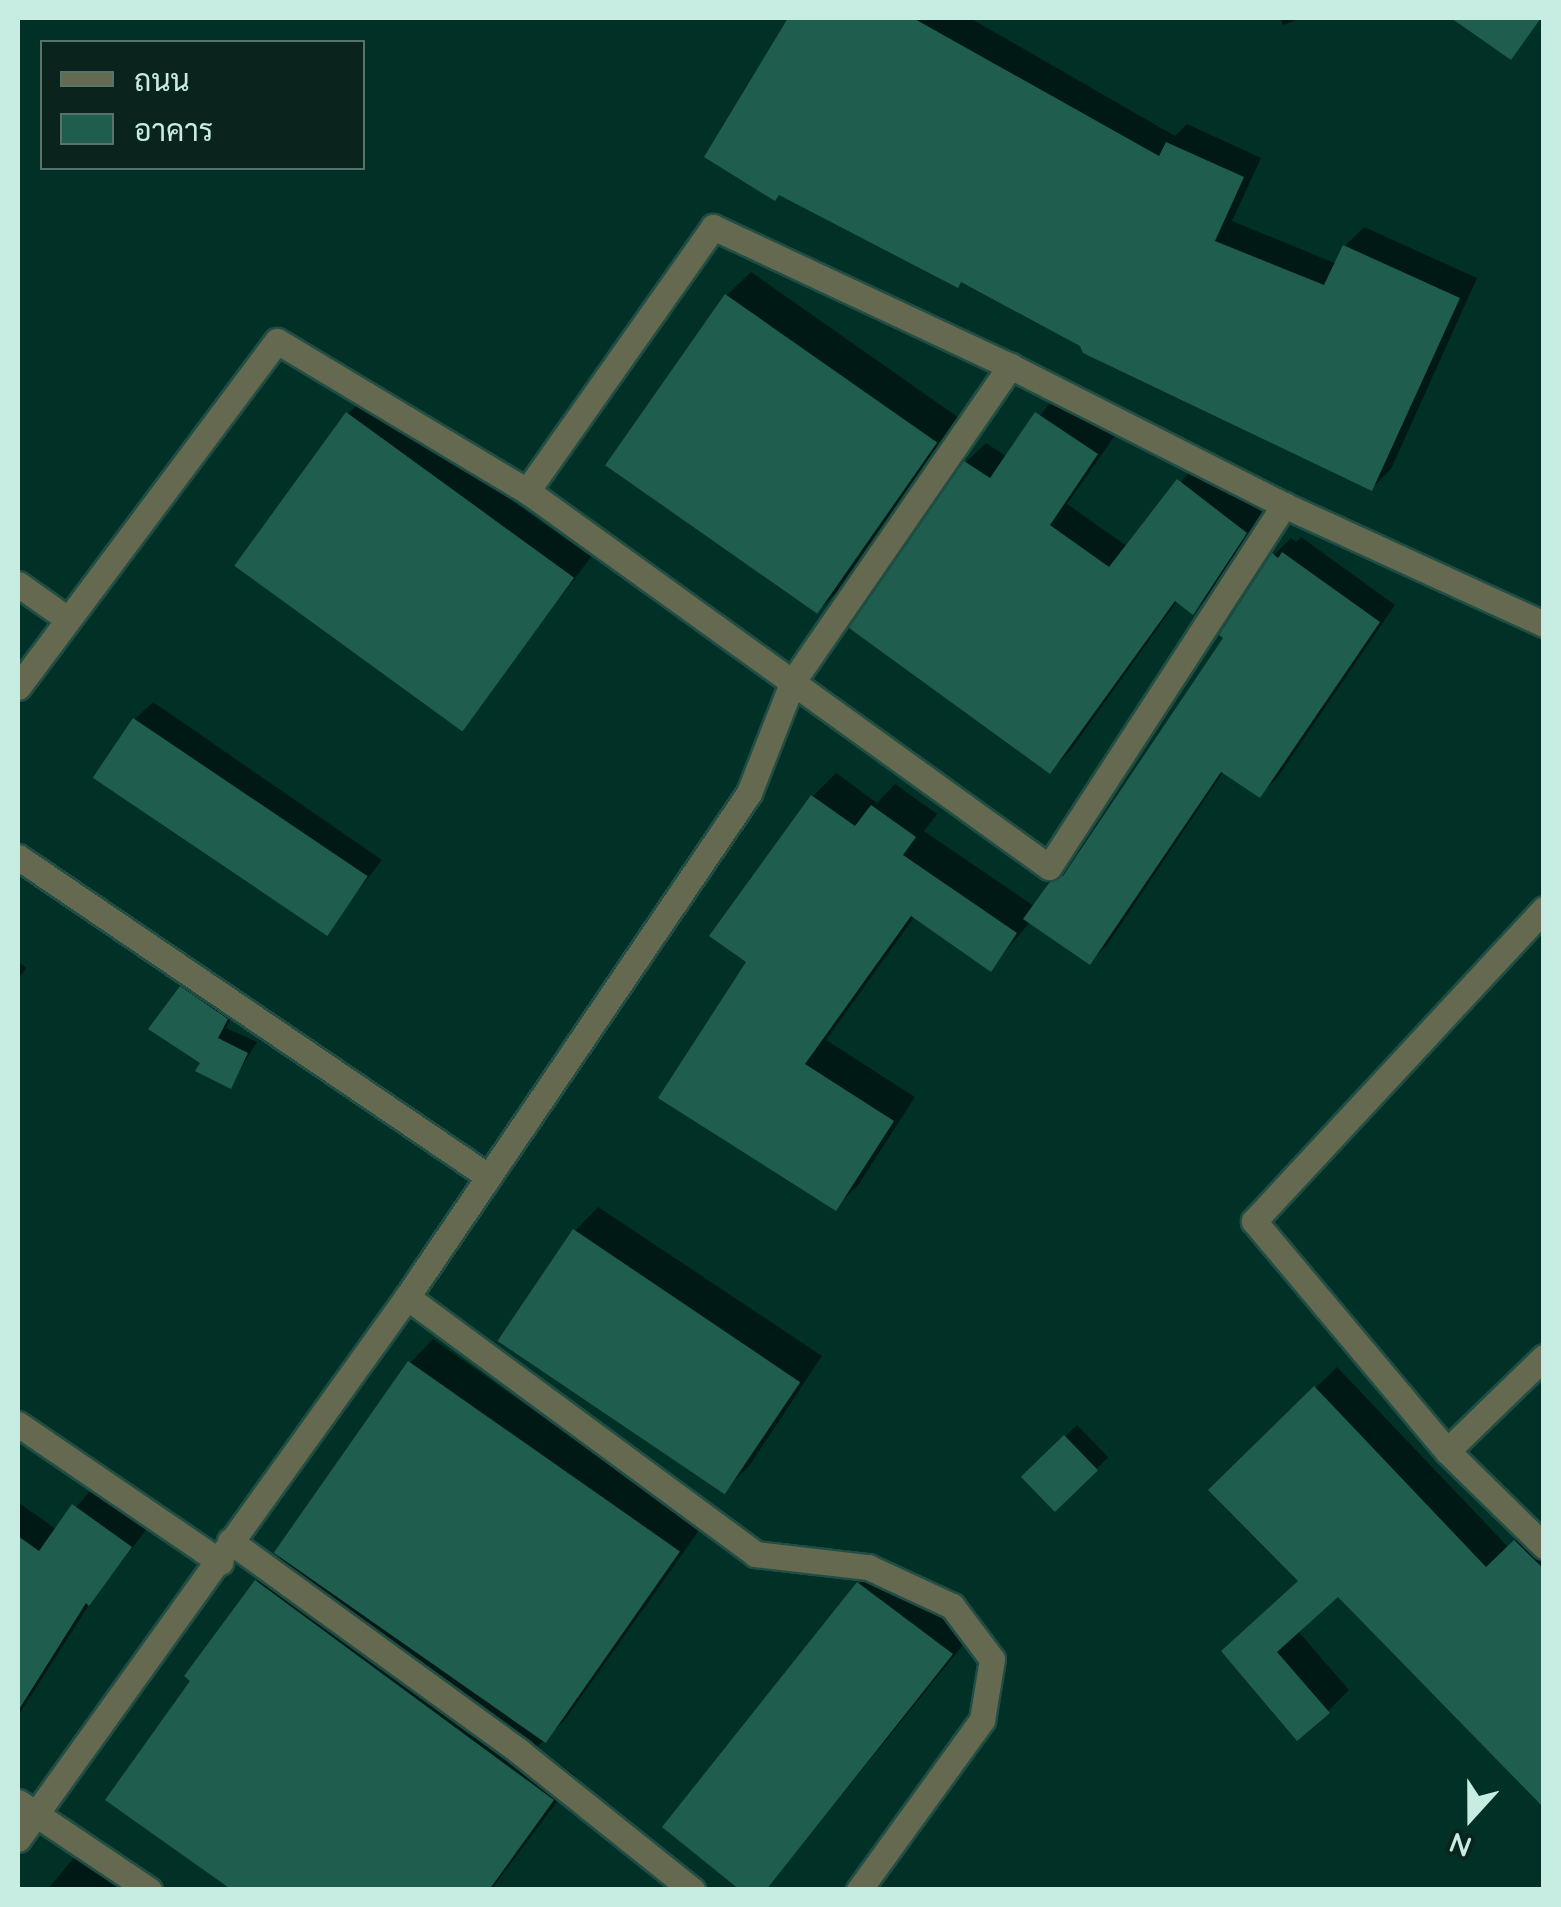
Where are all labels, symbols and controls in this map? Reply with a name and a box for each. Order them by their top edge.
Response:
legend [40,40,365,170]
text: ถนน [134,61,190,99]
text: อาคาร [134,111,213,149]
north arrow [1421,1767,1521,1867]
text: N [1444,1825,1476,1866]

